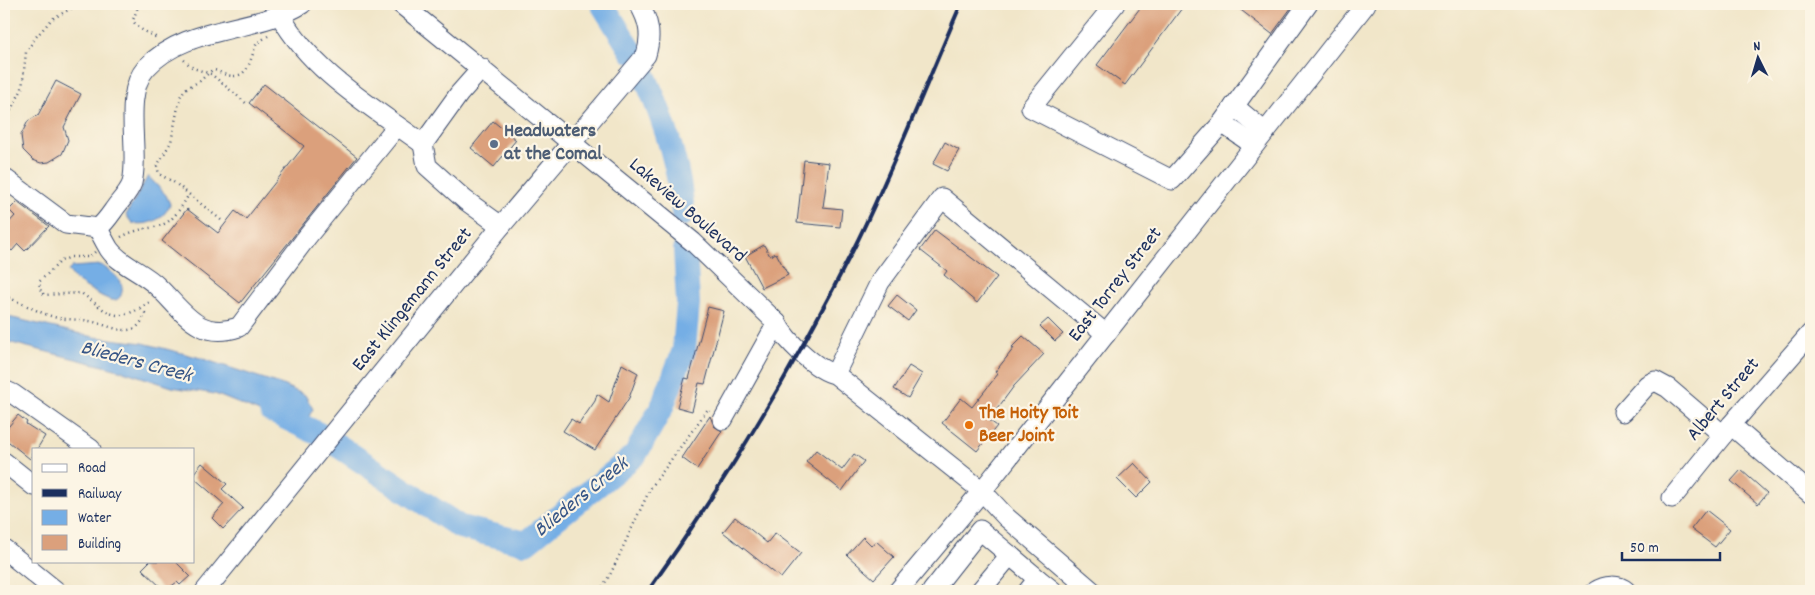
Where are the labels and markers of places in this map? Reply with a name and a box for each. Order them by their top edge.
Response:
place label: Headwaters at the Comal [504,118,602,169]
marker: Headwaters at the Comal [488,138,500,150]
place label: The Hoity Toit Beer Joint [979,400,1079,451]
marker: The Hoity Toit Beer Joint [963,419,975,431]

